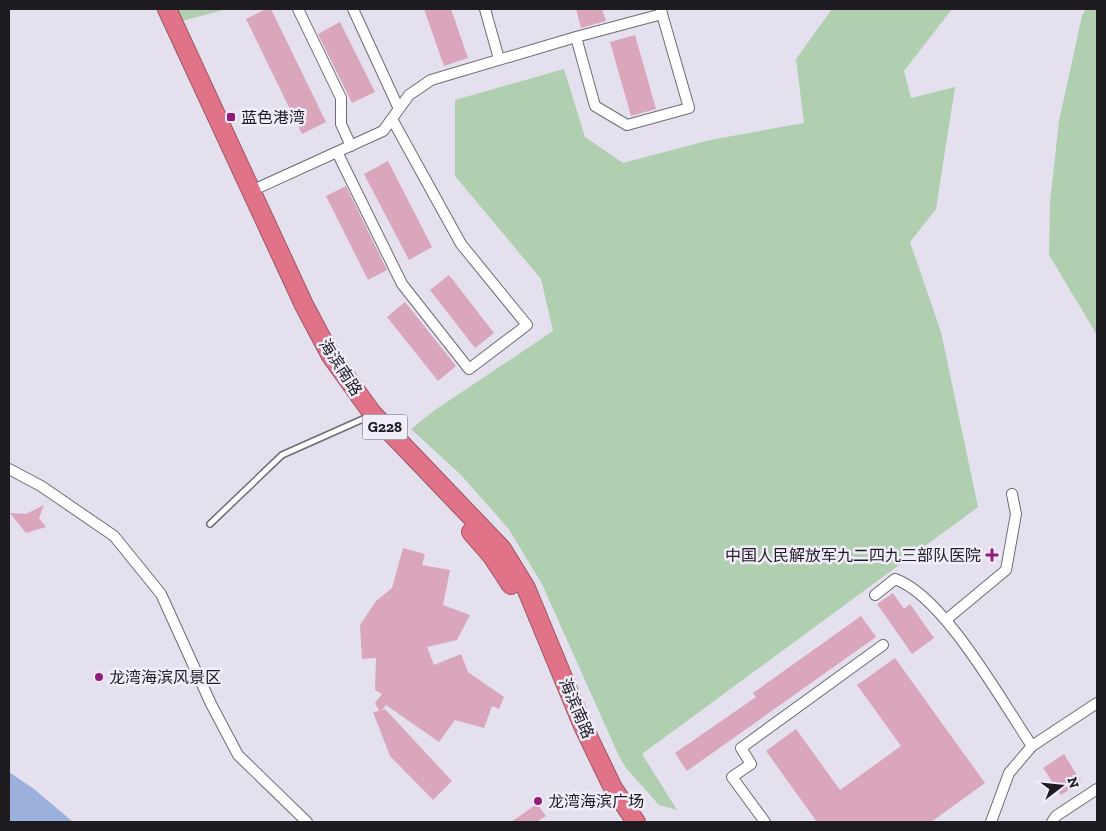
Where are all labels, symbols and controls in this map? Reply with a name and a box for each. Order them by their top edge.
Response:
place label: 蓝色港湾 [241,108,305,127]
marker: 蓝色港湾 [225,111,237,123]
street label: 海滨南路 [315,335,366,399]
road number: G228 [362,414,408,440]
place label: 中国人民解放军九二四九三部队医院 [725,546,981,565]
marker: 中国人民解放军九二四九三部队医院 [985,548,999,562]
place label: 龙湾海滨风景区 [109,668,221,687]
marker: 龙湾海滨风景区 [93,671,105,683]
street label: 海滨南路 [555,675,598,741]
north arrow [1036,761,1086,811]
text: N [1063,775,1083,790]
place label: 龙湾海滨广场 [548,792,644,811]
marker: 龙湾海滨广场 [532,795,544,807]

